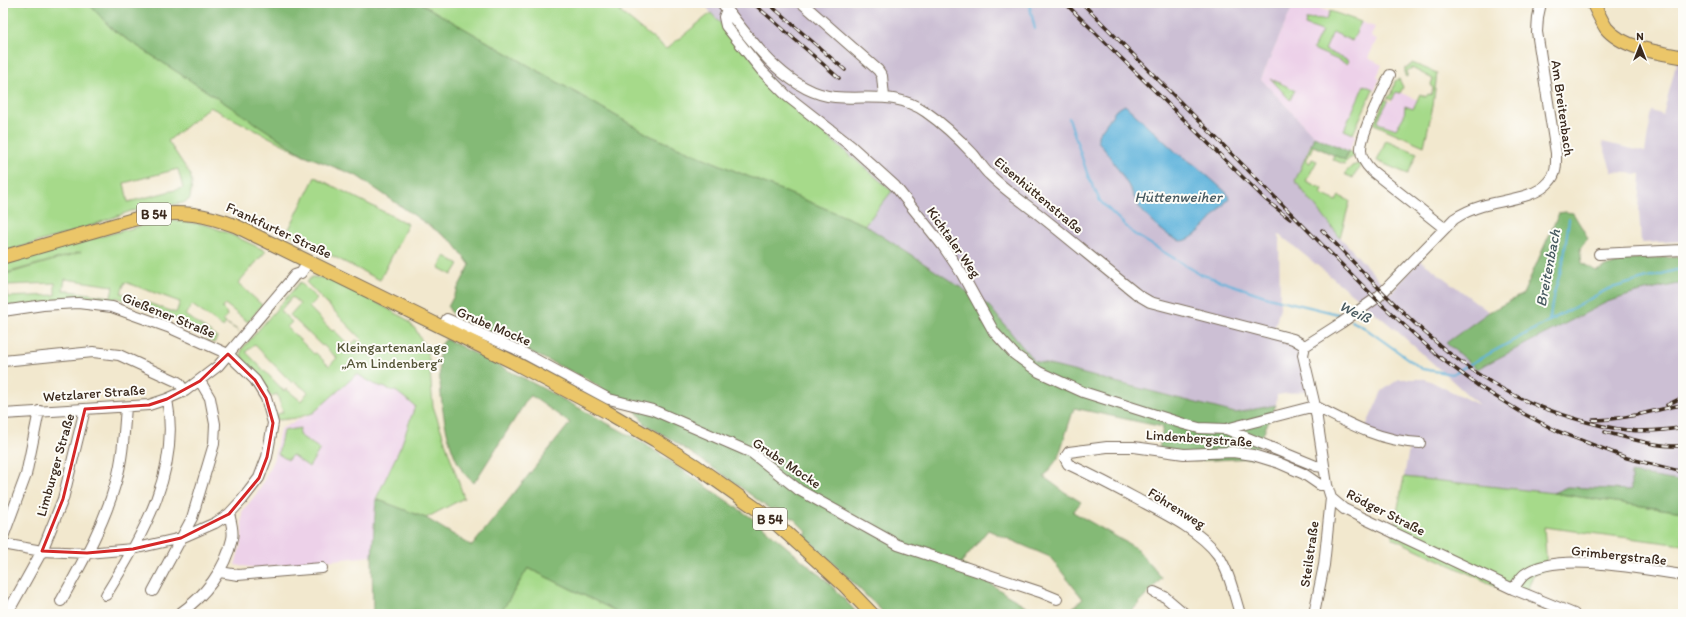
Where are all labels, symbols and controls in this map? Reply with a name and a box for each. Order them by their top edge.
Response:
north arrow [1620,26,1660,66]
text: N [1636,30,1644,43]
street label: Am Breitenbach [1547,59,1578,158]
street label: Eisenhüttenstraße [991,153,1087,238]
water label: Hüttenweiher [1134,188,1224,206]
street label: Frankfurter Straße [223,199,335,263]
road number: B 54 [137,203,171,225]
street label: Kichtaler Weg [923,203,985,282]
water label: Breitenbach [1532,228,1564,308]
street label: Gießener Straße [120,289,218,342]
water label: Weiß [1336,297,1374,328]
street label: Grube Mocke [454,303,534,350]
park label: Kleingartenanlage „Am Lindenberg“ [337,339,448,372]
street label: Wetzlarer Straße [42,381,146,406]
street label: Limburger Straße [33,411,78,519]
street label: Lindenbergstraße [1145,426,1253,451]
street label: Grube Mocke [749,434,824,493]
street label: Föhrenweg [1145,484,1209,533]
street label: Rödger Straße [1343,485,1428,540]
road number: B 54 [753,508,787,530]
street label: Steilstraße [1296,520,1323,588]
street label: Grimbergstraße [1570,542,1668,569]

